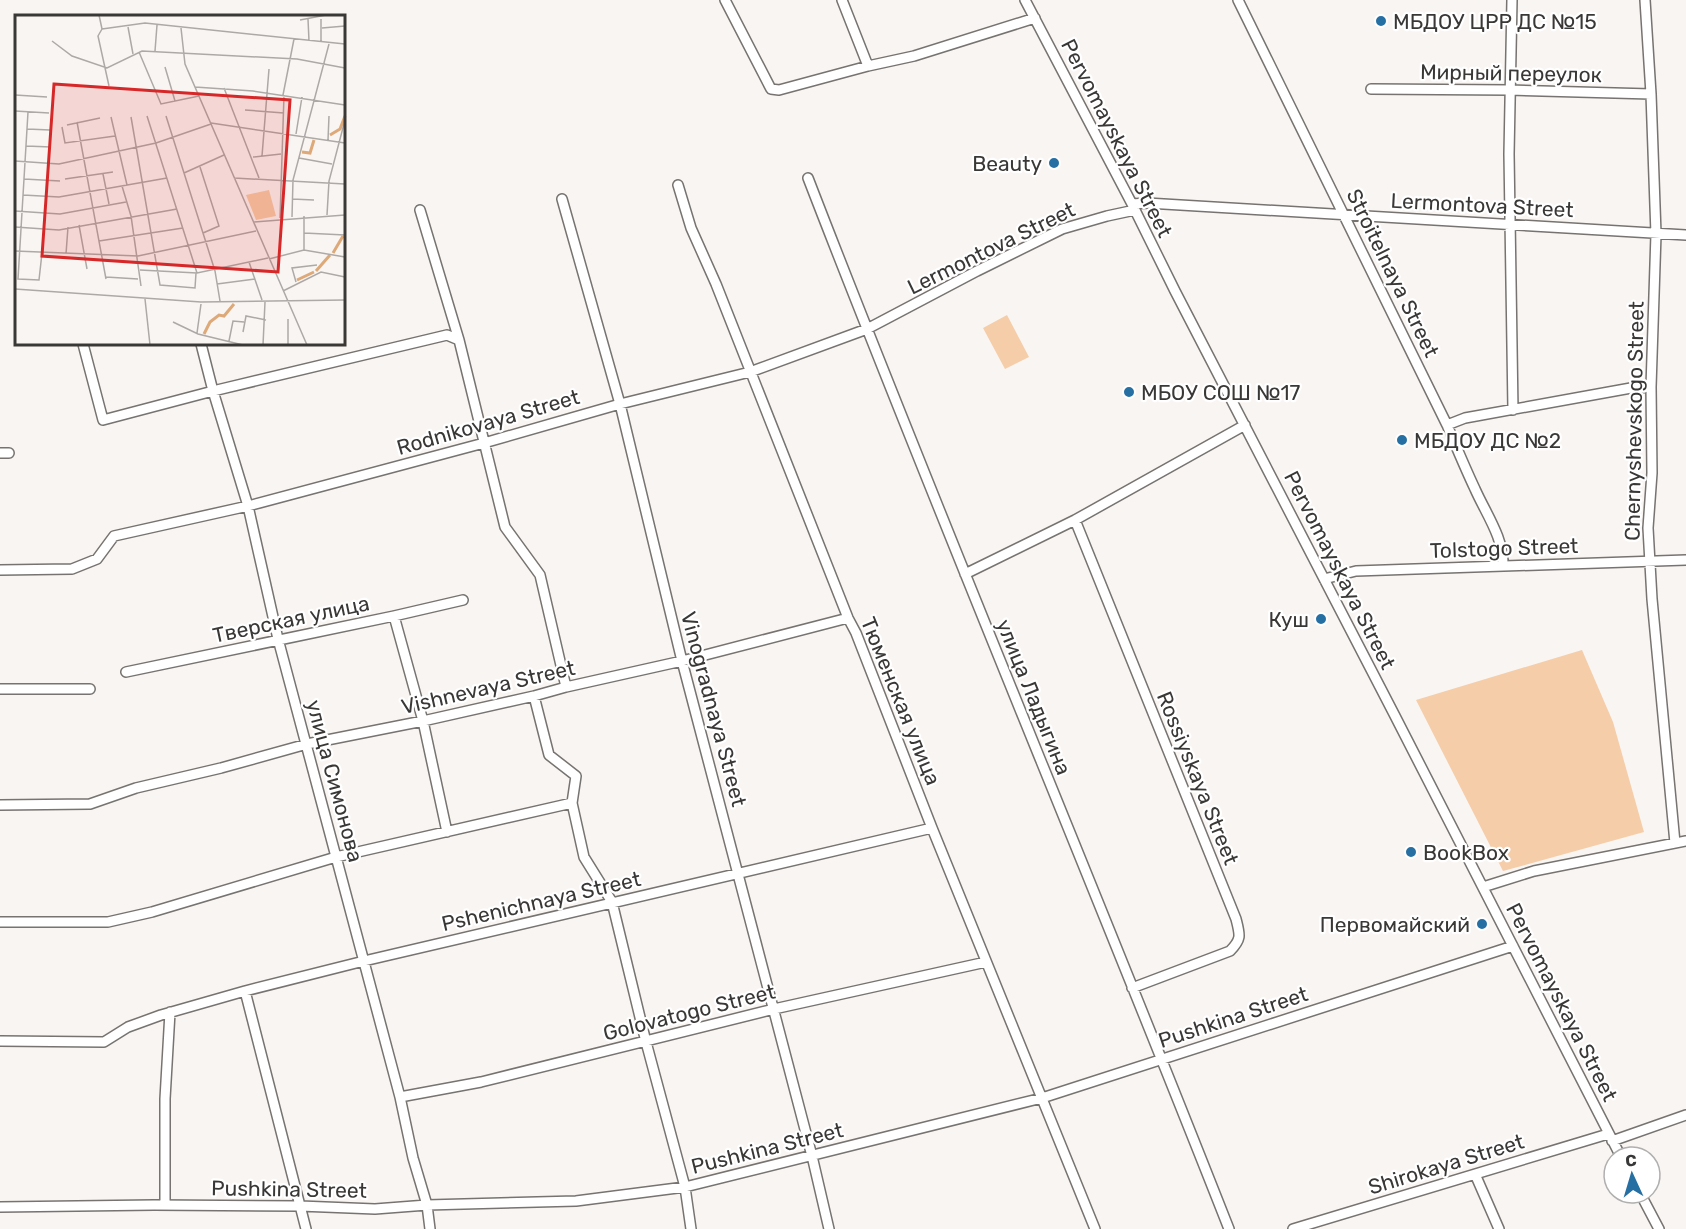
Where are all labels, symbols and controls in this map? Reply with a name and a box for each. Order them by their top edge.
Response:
place label: МБДОУ ЦРР ДС №15 [1393,9,1597,34]
marker: МБДОУ ЦРР ДС №15 [1374,14,1388,28]
inset map [15,15,345,345]
street label: Pervomayskaya Street [1056,35,1178,241]
street label: Мирный переулок [1420,59,1602,87]
place label: Beauty [972,151,1042,176]
marker: Beauty [1047,156,1061,170]
street label: Stroitelnaya Street [1341,185,1445,361]
street label: Lermontova Street [1390,188,1574,222]
street label: Lermontova Street [903,197,1079,299]
street label: Chernyshevskogo Street [1619,301,1649,541]
place label: МБОУ СОШ №17 [1141,380,1300,405]
street label: Rodnikovaya Street [394,384,582,460]
marker: МБОУ СОШ №17 [1122,385,1136,399]
place label: МБДОУ ДС №2 [1414,428,1561,453]
marker: МБДОУ ДС №2 [1395,433,1409,447]
street label: Pervomayskaya Street [1279,467,1401,673]
street label: Tolstogo Street [1429,533,1579,563]
street label: Тверская улица [210,590,372,648]
place label: Куш [1269,607,1309,632]
street label: Vinogradnaya Street [676,609,752,809]
marker: Куш [1314,612,1328,626]
street label: Тюменская улица [856,613,946,789]
street label: улица Ладыгина [991,616,1077,778]
street label: Vishnevaya Street [399,655,577,719]
street label: Rossiyskaya Street [1152,688,1244,868]
street label: улица Симонова [301,697,369,865]
place label: BookBox [1423,840,1509,865]
marker: BookBox [1404,845,1418,859]
street label: Pshenichnaya Street [439,866,643,936]
street label: Pervomayskaya Street [1501,899,1623,1105]
place label: Первомайский [1320,912,1470,937]
marker: Первомайский [1475,917,1489,931]
street label: Golovatogo Street [600,979,778,1045]
street label: Pushkina Street [1155,981,1311,1053]
street label: Pushkina Street [688,1117,846,1179]
street label: Shirokaya Street [1365,1128,1527,1200]
north arrow [1602,1145,1662,1205]
text: С [1625,1151,1637,1170]
street label: Pushkina Street [211,1175,367,1203]

